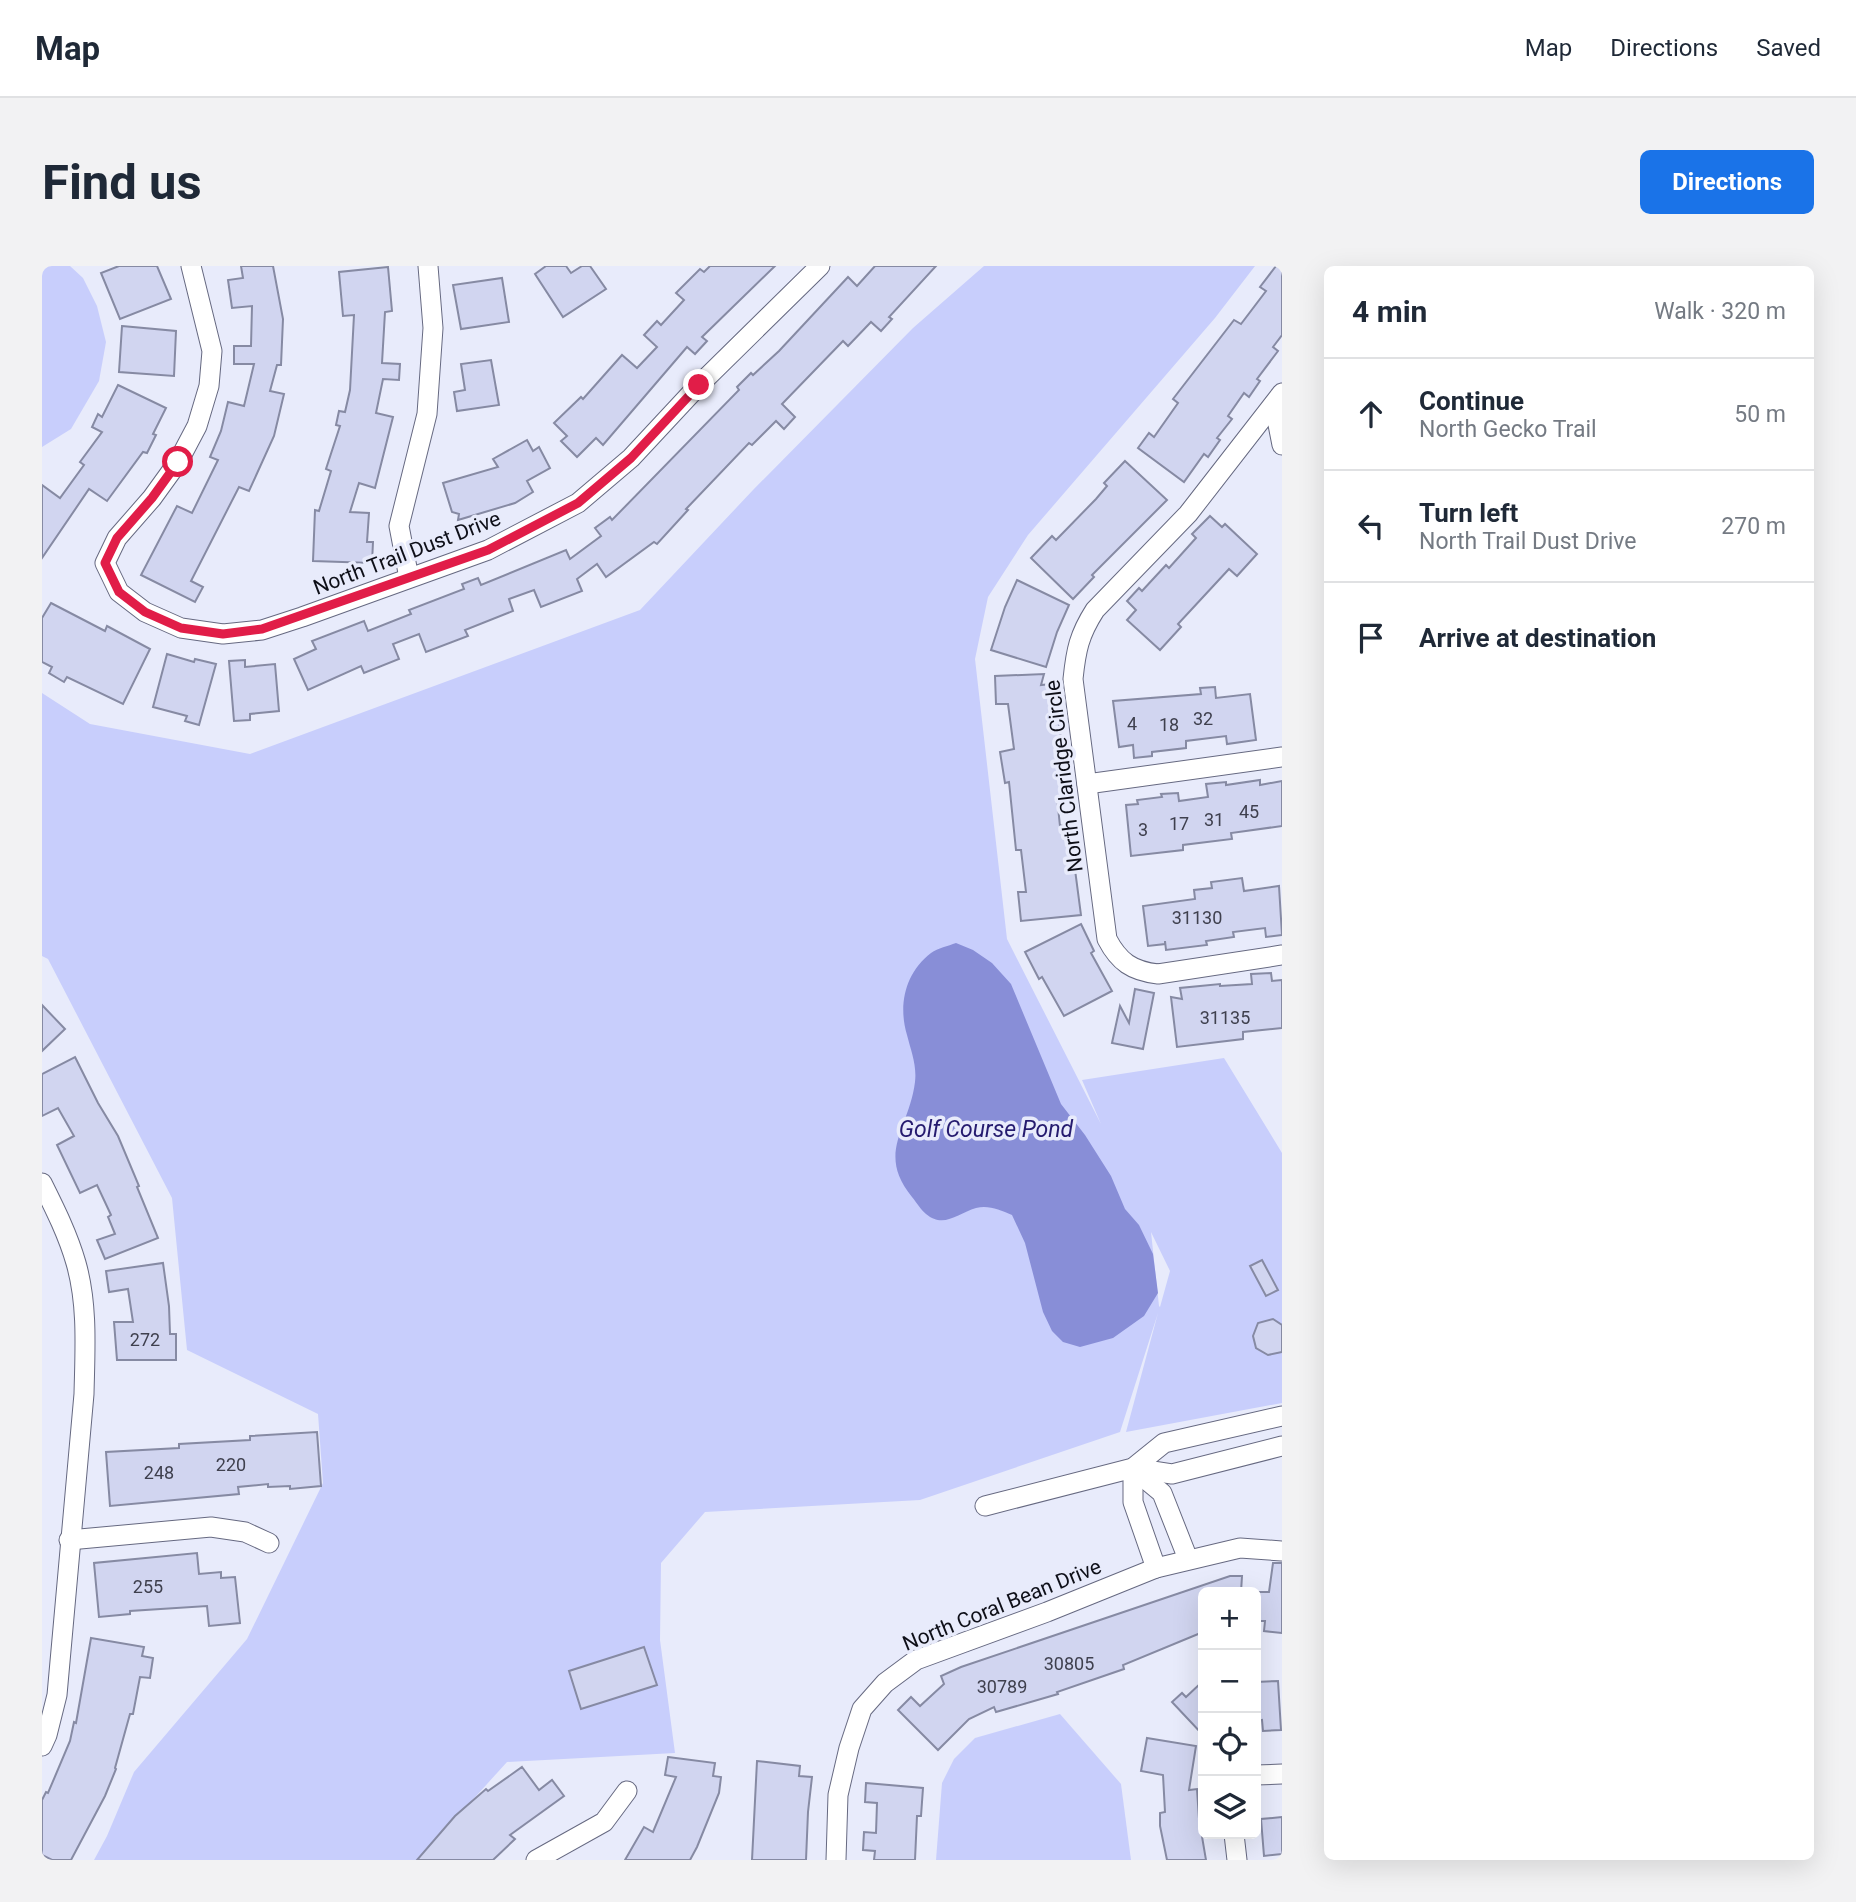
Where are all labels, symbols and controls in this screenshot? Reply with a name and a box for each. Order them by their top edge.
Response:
text: Map [35,29,100,68]
text: Map [1525,34,1572,62]
text: Directions [1610,34,1718,62]
text: Saved [1756,34,1821,62]
button: Directions [1640,150,1814,214]
text: Find us [42,154,202,211]
text: 4 min [1352,294,1427,329]
text: Walk · 320 m [1654,298,1786,325]
route end [683,369,714,400]
text: Continue [1419,386,1524,416]
icon: ahead [1352,395,1390,433]
text: 50 m [1734,401,1786,428]
text: North Gecko Trail [1419,416,1597,443]
route start [162,446,193,477]
text: Turn left [1419,498,1518,528]
street label: North Trail Dust Drive [310,506,504,600]
icon: left [1352,507,1390,545]
text: 270 m [1721,513,1786,540]
text: North Trail Dust Drive [1419,528,1637,555]
icon: arrive [1352,619,1390,657]
text: Arrive at destination [1419,623,1656,653]
street label: North Claridge Circle [1040,678,1088,874]
house number: 32 [1193,708,1213,729]
house number: 4 [1127,713,1137,734]
house number: 18 [1159,714,1179,735]
house number: 45 [1239,801,1259,822]
house number: 31 [1204,809,1224,830]
house number: 17 [1169,813,1189,834]
house number: 3 [1138,819,1148,840]
house number: 31130 [1172,907,1222,928]
house number: 31135 [1200,1007,1250,1028]
water label: Golf Course Pond [899,1116,1074,1143]
house number: 272 [130,1329,160,1350]
house number: 220 [216,1454,246,1475]
house number: 248 [144,1462,174,1483]
street label: North Coral Bean Drive [899,1554,1105,1656]
house number: 255 [133,1576,163,1597]
map controls [1198,1587,1261,1839]
button: + [1198,1587,1261,1650]
button: − [1198,1650,1261,1713]
house number: 30805 [1044,1653,1094,1674]
house number: 30789 [977,1676,1027,1697]
button: locate [1198,1713,1261,1776]
button: layers [1198,1776,1261,1839]

